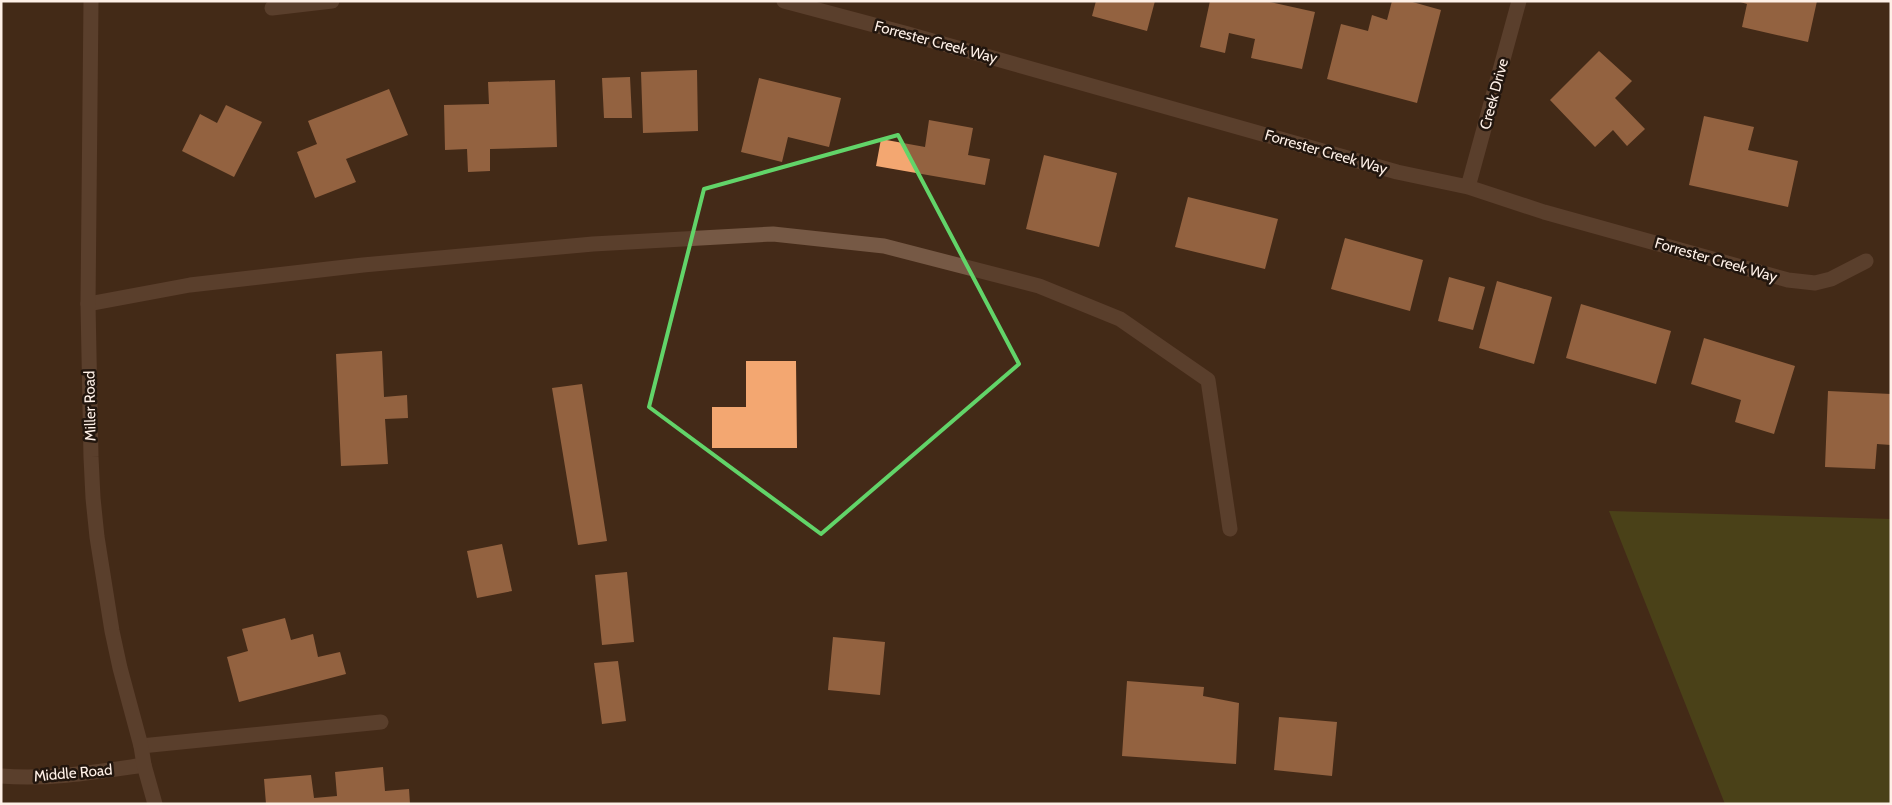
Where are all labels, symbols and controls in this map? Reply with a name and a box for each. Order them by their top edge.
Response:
street label: Forrester Creek Way [873,17,1000,67]
street label: Creek Drive [1476,56,1512,131]
street label: Forrester Creek Way [1263,126,1390,178]
street label: Forrester Creek Way [1653,234,1780,286]
street label: Miller Road [80,371,100,441]
street label: Middle Road [33,761,113,785]

